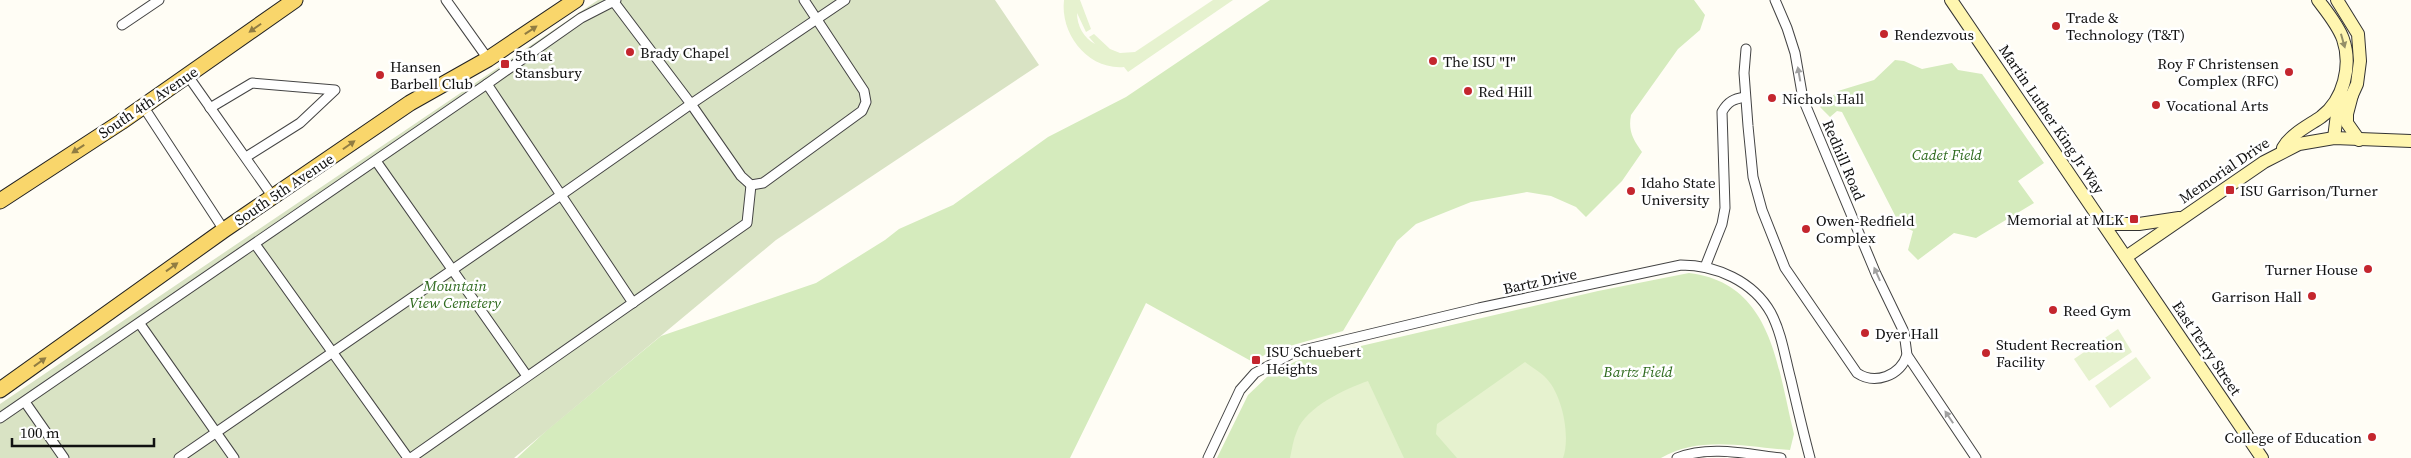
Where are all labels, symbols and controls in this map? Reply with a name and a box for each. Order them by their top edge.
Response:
place label: Trade & Technology (T&T) [2066,7,2185,45]
marker: Trade & Technology (T&T) [2050,20,2062,32]
one-way arrow [248,23,262,33]
place label: Rendezvous [1894,24,1974,45]
one-way arrow [524,25,538,35]
marker: Rendezvous [1878,28,1890,40]
one-way arrow [2339,34,2347,49]
street label: Martin Luther King Jr Way [1994,40,2110,198]
place label: Brady Chapel [640,42,730,63]
place label: 5th at Stansbury [515,45,582,83]
marker: Brady Chapel [624,46,636,58]
place label: The ISU "I" [1443,51,1516,72]
place label: Roy F Christensen Complex (RFC) [2157,53,2279,91]
marker: The ISU "I" [1427,55,1439,67]
place label: Hansen Barbell Club [390,56,473,94]
marker: 5th at Stansbury [499,58,511,70]
street label: South 4th Avenue [94,61,202,143]
one-way arrow [1794,66,1802,82]
marker: Roy F Christensen Complex (RFC) [2283,66,2295,78]
marker: Hansen Barbell Club [374,69,386,81]
place label: Red Hill [1478,81,1533,102]
marker: Red Hill [1462,85,1474,97]
place label: Nichols Hall [1782,88,1865,109]
marker: Nichols Hall [1766,92,1778,104]
place label: Vocational Arts [2166,95,2268,116]
marker: Vocational Arts [2150,99,2162,111]
street label: Redhill Road [1818,116,1871,204]
street label: Memorial Drive [2175,132,2274,208]
one-way arrow [342,140,356,150]
park label: Cadet Field [1912,144,1982,165]
one-way arrow [71,145,85,154]
street label: South 5th Avenue [230,148,338,230]
place label: Idaho State University [1641,172,1716,210]
place label: ISU Garrison/Turner [2240,180,2378,201]
marker: ISU Garrison/Turner [2224,184,2236,196]
marker: Idaho State University [1625,185,1637,197]
place label: Memorial at MLK [2007,209,2124,230]
place label: Owen-Redfield Complex [1816,210,1915,248]
marker: Memorial at MLK [2128,213,2140,225]
marker: Owen-Redfield Complex [1800,223,1812,235]
place label: Turner House [2265,259,2358,280]
one-way arrow [165,262,179,272]
street label: Bartz Drive [1501,263,1579,299]
marker: Turner House [2362,263,2374,275]
one-way arrow [1872,267,1880,281]
park label: Mountain View Cemetery [409,275,502,313]
place label: Garrison Hall [2212,286,2303,307]
marker: Garrison Hall [2306,290,2318,302]
street label: East Terry Street [2168,297,2246,399]
place label: Reed Gym [2063,300,2132,321]
marker: Reed Gym [2047,304,2059,316]
place label: Dyer Hall [1875,323,1939,344]
marker: Dyer Hall [1859,327,1871,339]
place label: Student Recreation Facility [1996,334,2123,372]
place label: ISU Schuebert Heights [1266,341,1361,379]
marker: Student Recreation Facility [1980,347,1992,359]
marker: ISU Schuebert Heights [1250,354,1262,366]
one-way arrow [33,357,47,367]
park label: Bartz Field [1602,361,1673,382]
one-way arrow [1944,411,1954,424]
scale bar [12,416,155,448]
text: 100 m [20,422,60,443]
place label: College of Education [2224,427,2362,448]
marker: College of Education [2366,431,2378,443]

